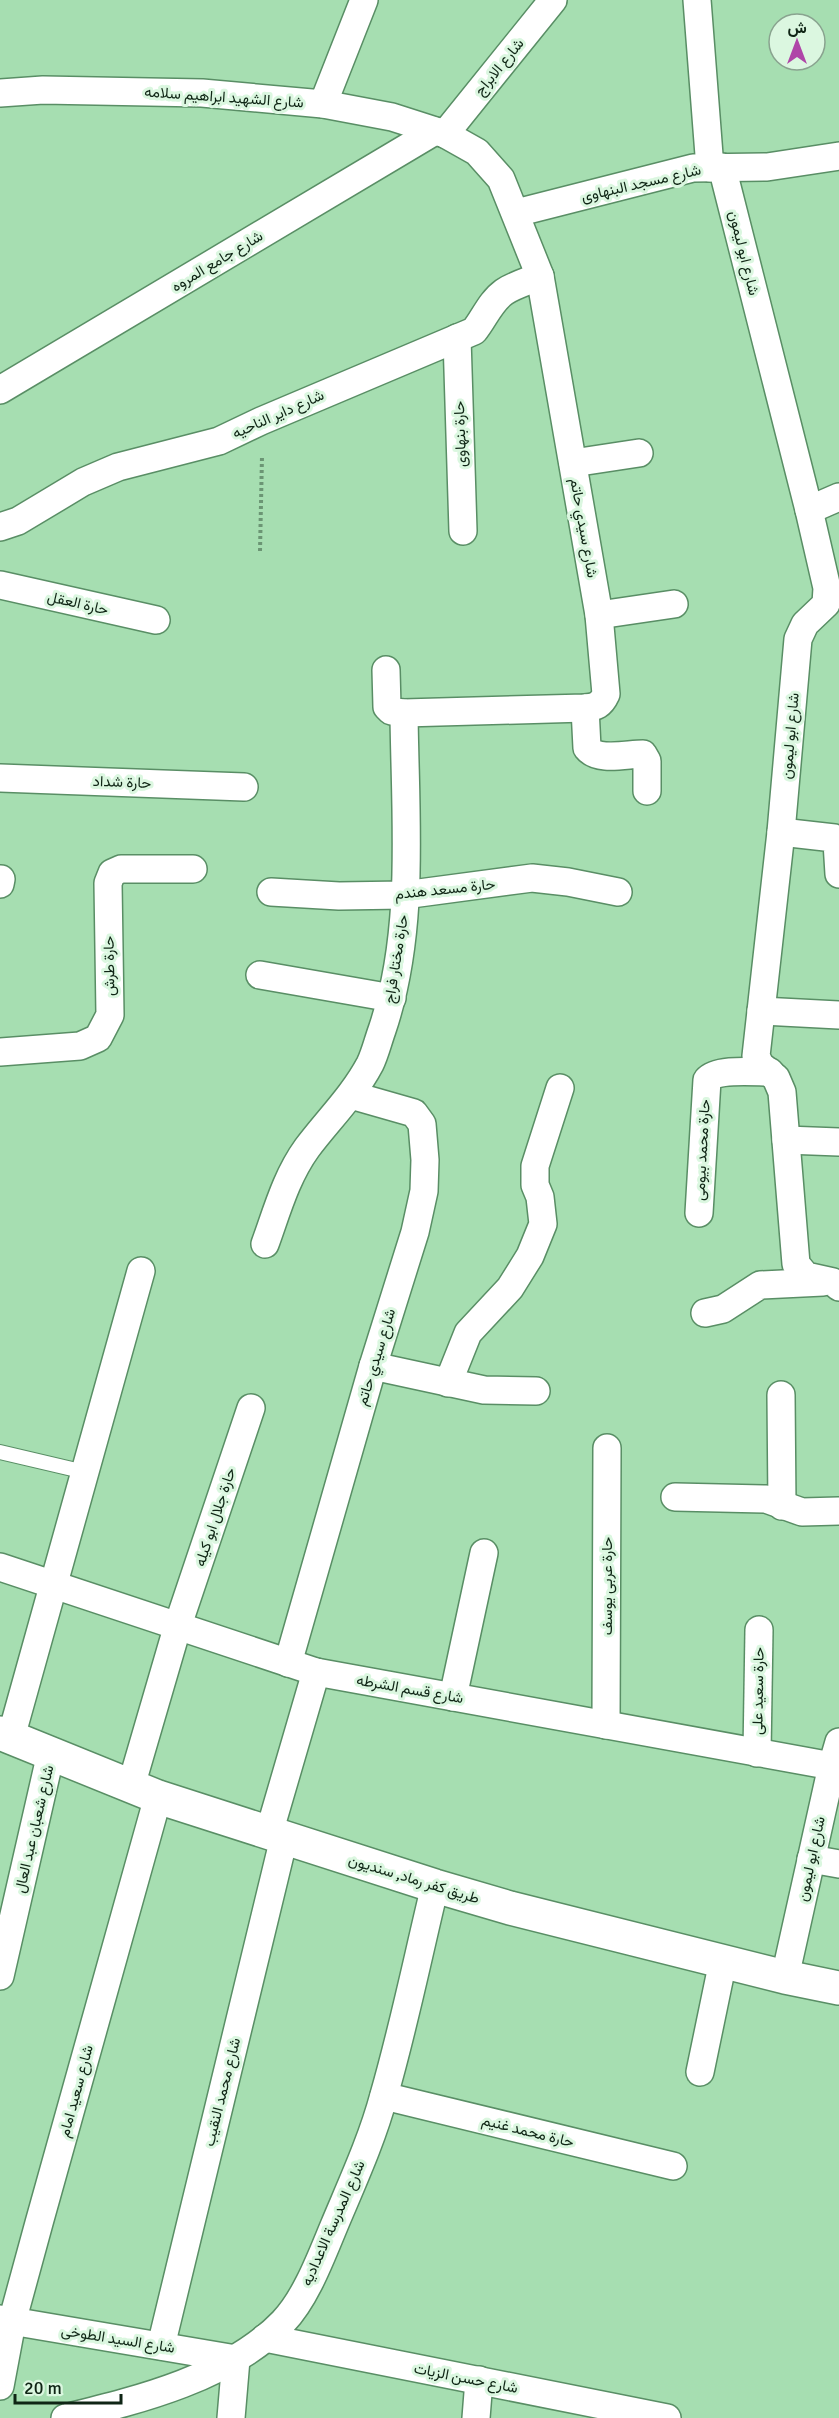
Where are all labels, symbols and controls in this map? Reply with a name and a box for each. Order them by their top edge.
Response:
north arrow [767,12,827,72]
text: ش [787,18,807,38]
street label: شارع الابراج [471,35,529,100]
street label: شارع الشهيد ابراهيم سلامه [144,82,304,114]
street label: شارع مسجد البنهاوى [579,160,703,207]
street label: شارع ابو ليمون [723,209,763,298]
street label: شارع جامع المروه [168,227,267,297]
street label: شارع داير الناحيه [229,386,328,444]
street label: حارة بنهاوى [450,400,471,467]
street label: شارع سيدي حاتم [562,477,602,580]
street label: حارة العقل [46,587,110,619]
street label: شارع ابو ليمون [777,692,805,780]
street label: حارة شداد [92,772,152,792]
street label: حارة مسعد هندم [394,875,496,904]
street label: حارة مختار فراج [380,913,414,1005]
street label: حارة طرش [99,936,120,996]
street label: حارة محمد بيومى [690,1099,715,1201]
street label: شارع سيدي حاتم [353,1306,403,1409]
street label: حارة جلال ابو كيله [191,1465,239,1569]
street label: حارة عربى يوسف [598,1537,617,1635]
street label: حارة سعيد على [748,1647,769,1735]
street label: شارع قسم الشرطه [355,1671,465,1709]
street label: شارع شعبان عبد العال [11,1763,59,1895]
street label: شارع ابو ليمون [793,1815,831,1904]
street label: طريق كفر رماد, سنديون [346,1851,482,1908]
street label: شارع محمد النقيب [200,2036,246,2149]
street label: شارع سعيد امام [55,2043,99,2140]
street label: حارة محمد غنيم [480,2111,576,2152]
street label: شارع المدرسة الاعداديه [297,2157,371,2289]
street label: شارع السيد الطوخى [59,2321,176,2359]
street label: شارع حسن الزيات [412,2359,520,2399]
scale bar [15,2367,122,2405]
text: 20 m [24,2377,62,2399]

